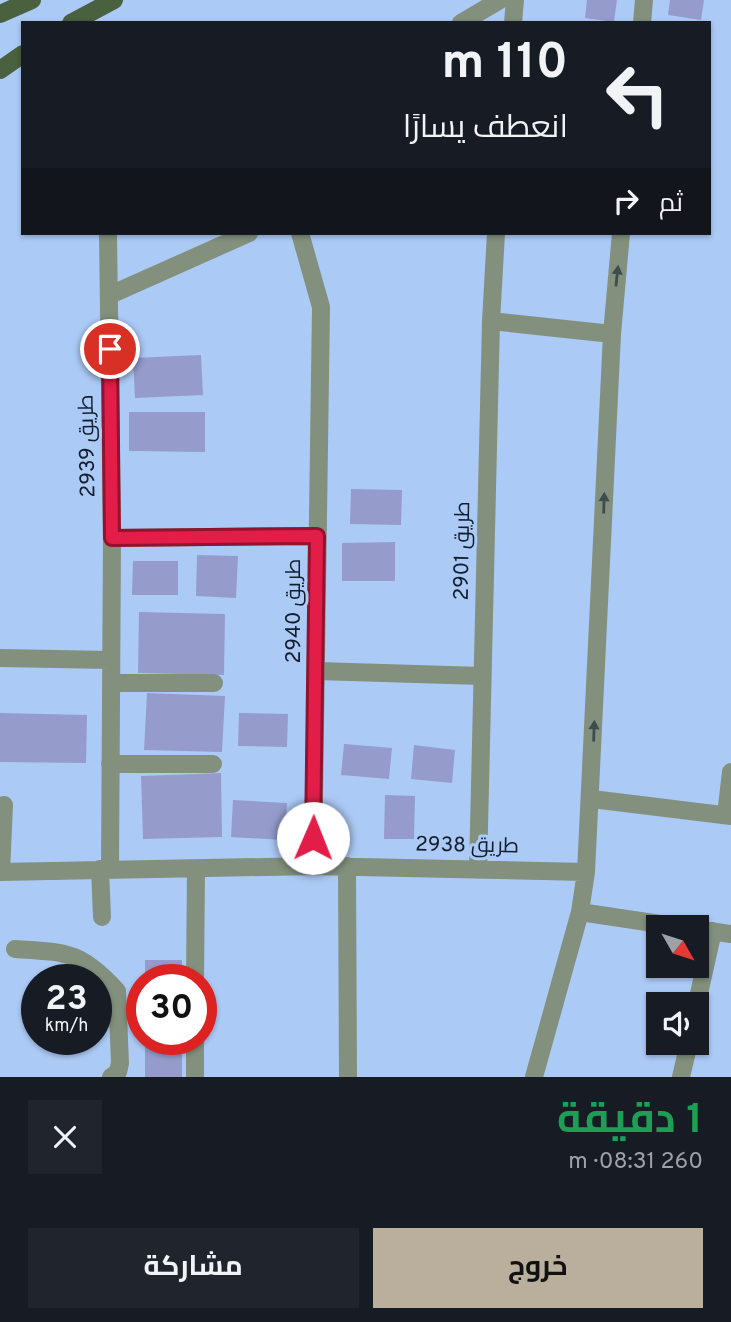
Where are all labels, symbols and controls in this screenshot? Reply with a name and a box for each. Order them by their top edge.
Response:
text: 110 m [441,34,568,96]
icon: left [592,49,683,140]
text: انعطف يسارًا [403,109,568,149]
icon: right [607,182,645,220]
text: ثم [659,188,683,221]
one-way arrow [612,265,623,287]
pin [80,319,140,379]
icon: arrive [91,330,129,368]
street label: طريق 2939 [74,394,102,498]
one-way arrow [599,492,610,514]
street label: طريق 2901 [449,501,477,601]
street label: طريق 2940 [281,559,308,663]
one-way arrow [589,719,600,741]
position arrow [276,801,350,875]
street label: طريق 2938 [415,832,519,860]
north arrow [646,915,709,978]
map controls [646,915,709,1055]
speed limit sign: 30 [126,964,217,1055]
text: 23 [45,978,88,1022]
button: sound [646,992,709,1055]
text: km/h [45,1015,88,1038]
text: 1 دقيقة [557,1095,703,1148]
button: close [28,1100,102,1174]
text: 260 m · 08:31 [568,1148,703,1177]
button: مشاركة [28,1228,359,1308]
button: خروج [373,1228,703,1308]

